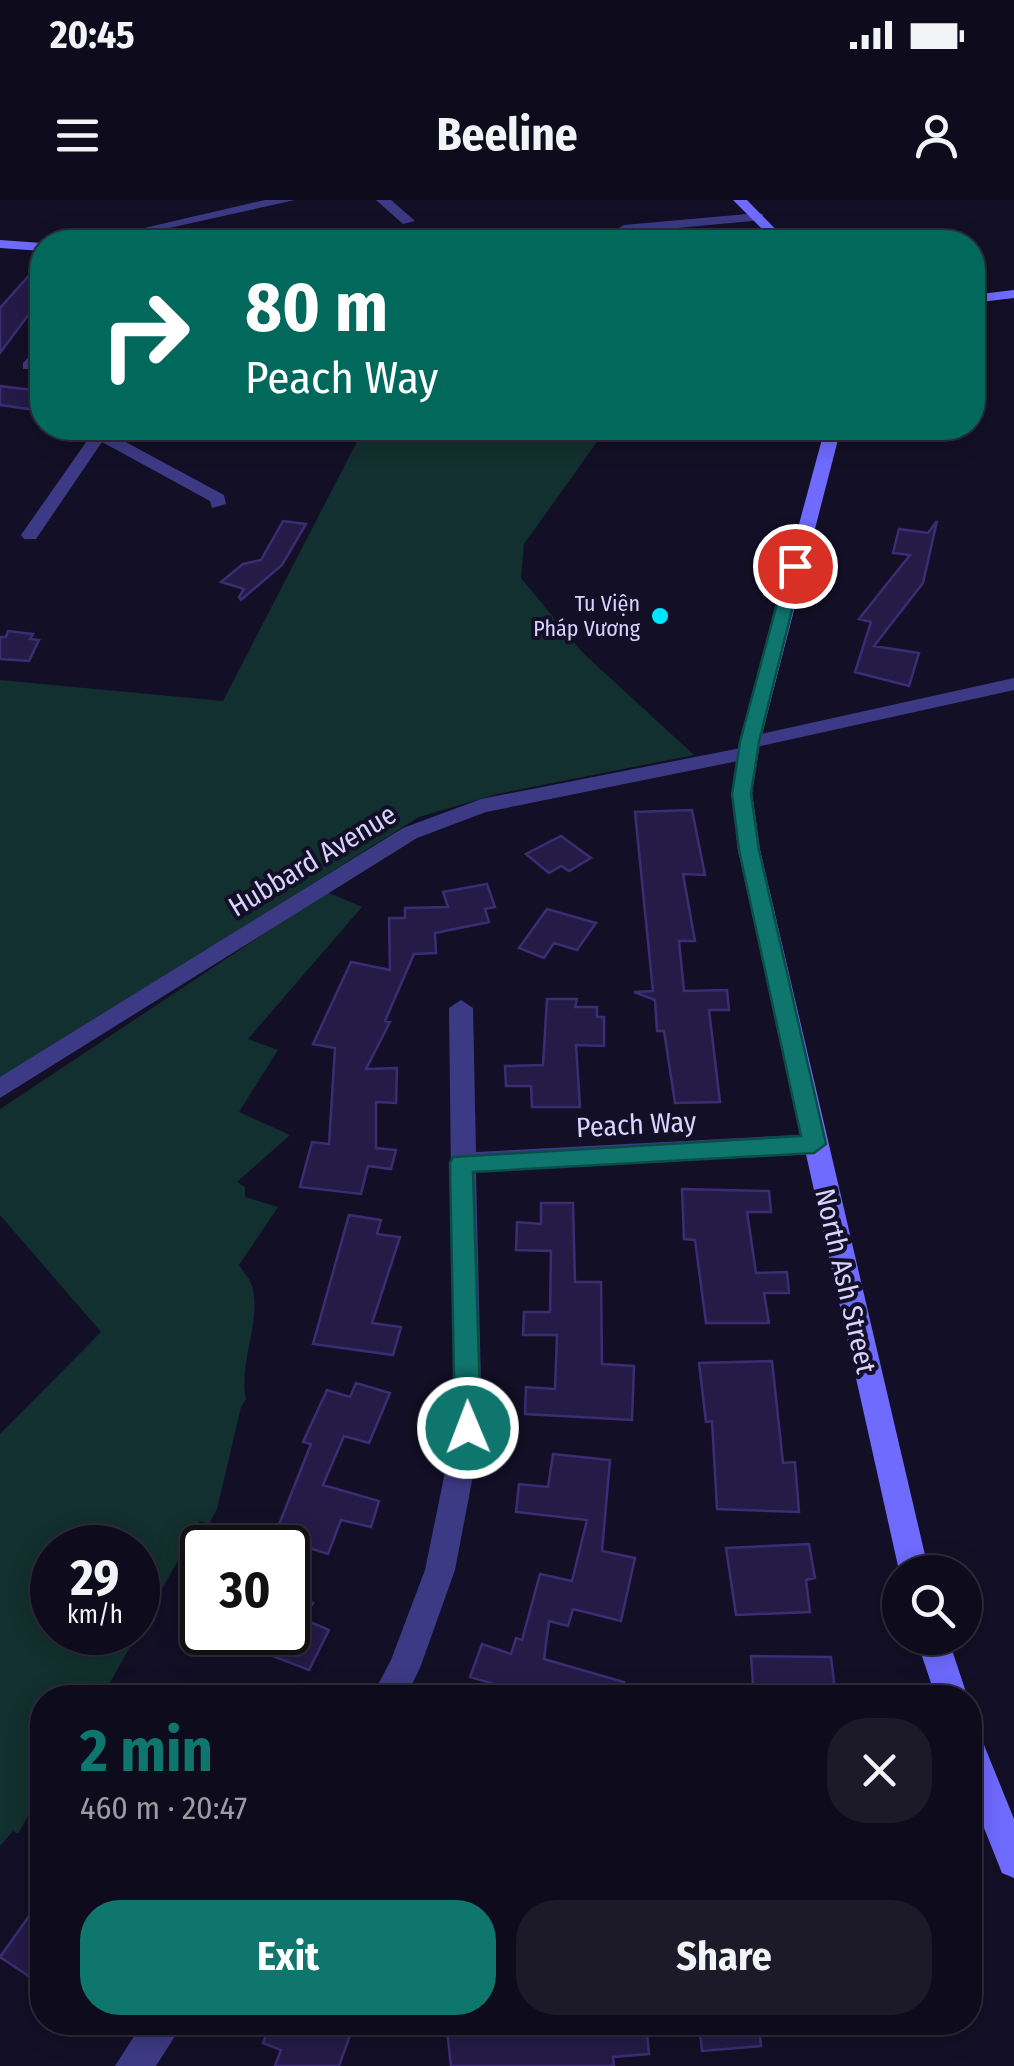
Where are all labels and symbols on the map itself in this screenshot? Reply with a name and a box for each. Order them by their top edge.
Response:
pin [753,524,838,609]
place label: Tu Viện Pháp Vương [533,590,641,642]
marker: Tu Viện Pháp Vương [649,605,671,627]
street label: Hubbard Avenue [223,797,402,923]
street label: Peach Way [575,1105,697,1144]
street label: North Ash Street [808,1185,883,1378]
position arrow [416,1376,520,1480]
speed limit sign: 30 [180,1525,310,1655]

